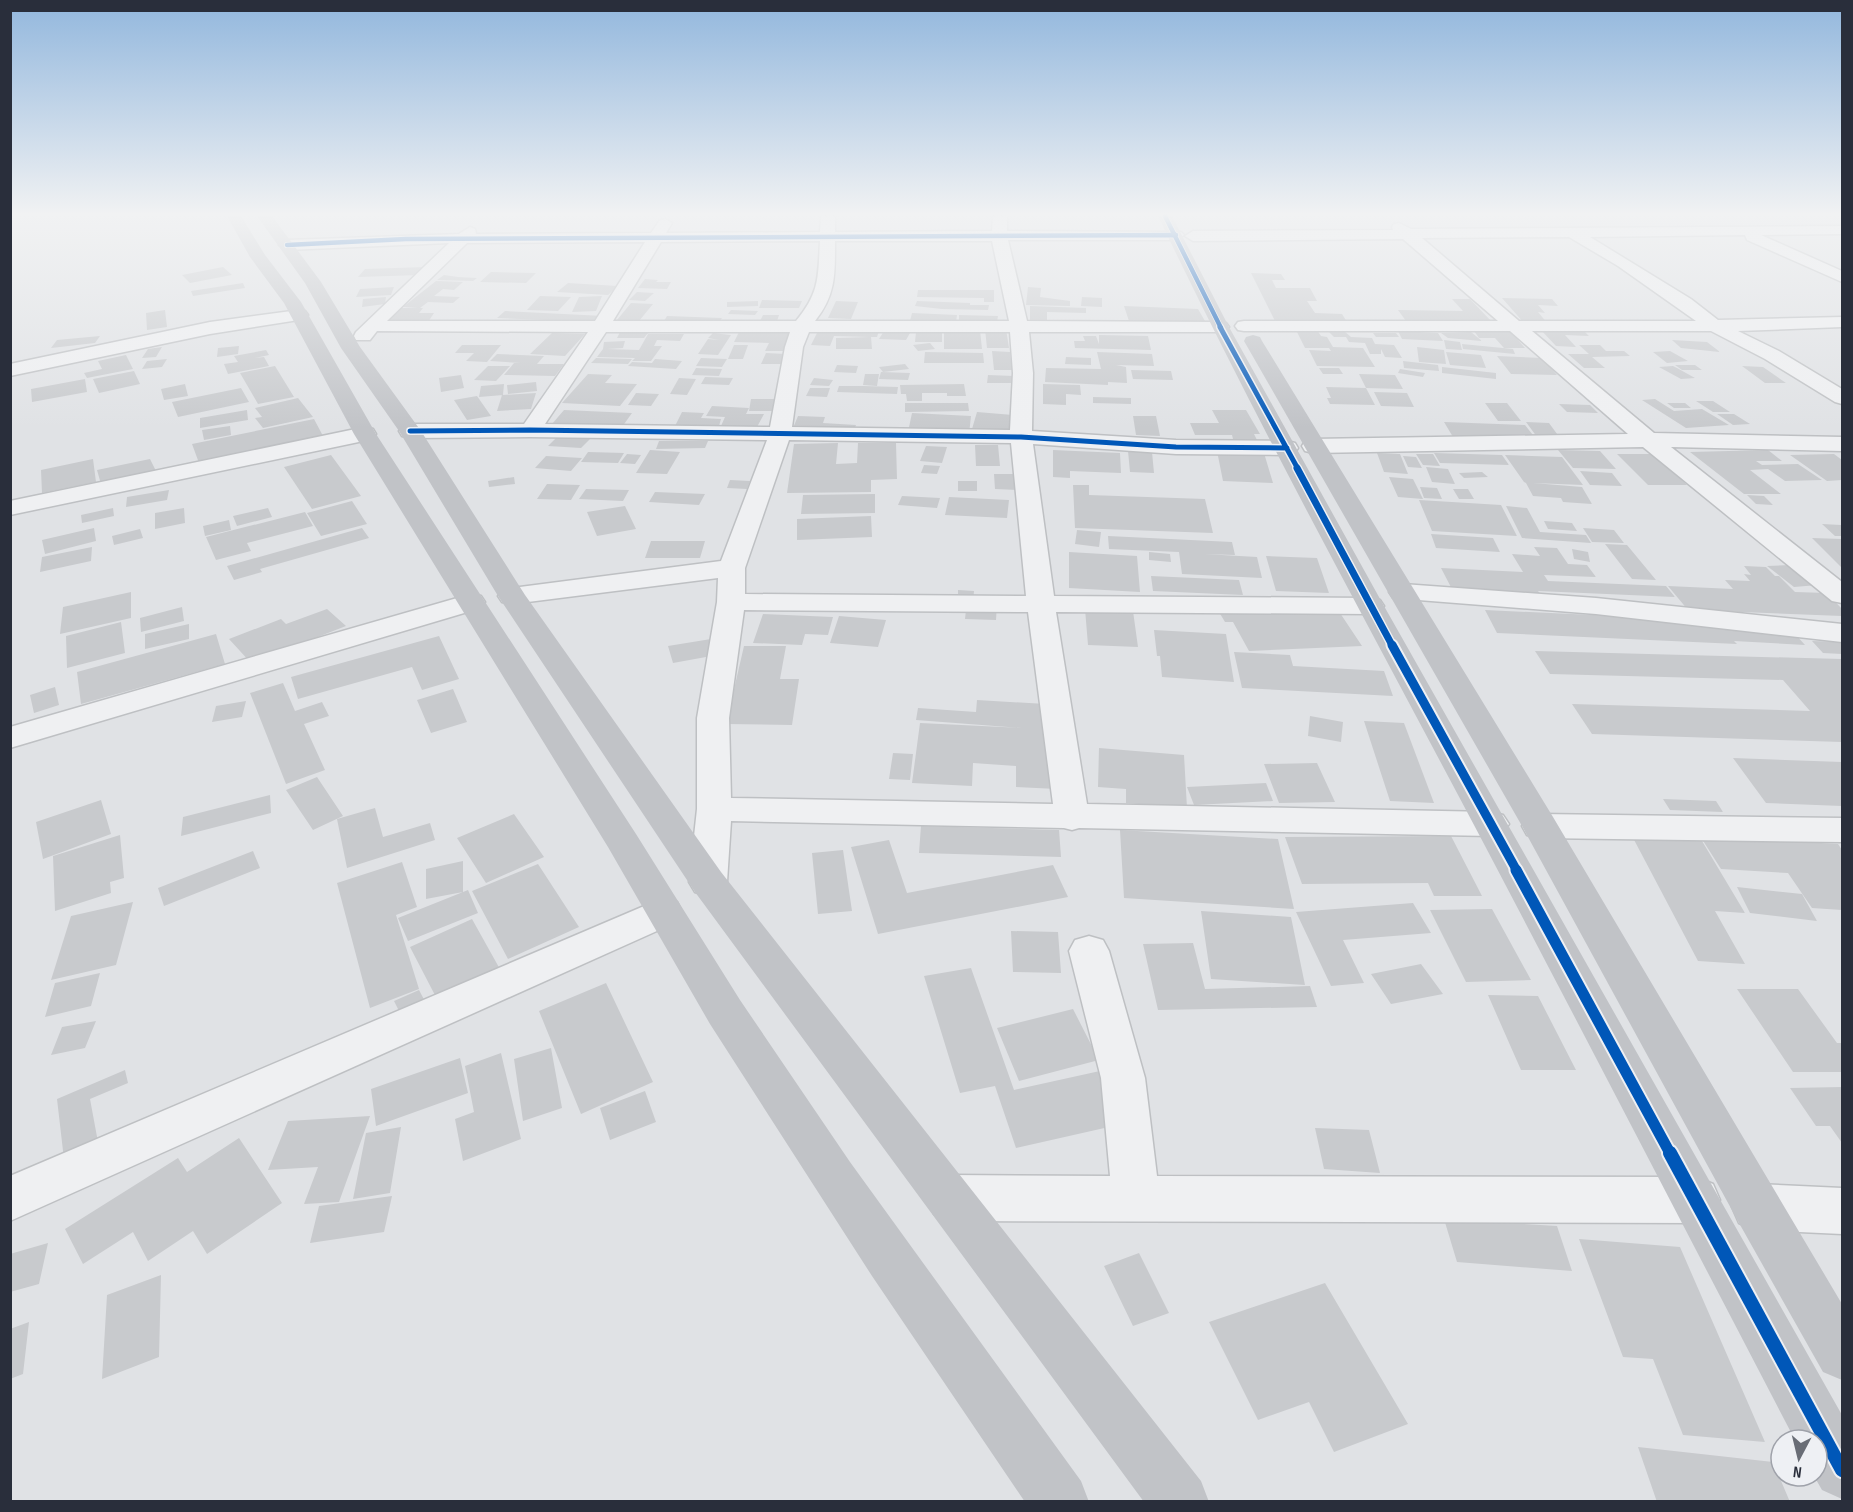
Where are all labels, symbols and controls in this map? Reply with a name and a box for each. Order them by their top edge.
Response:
north arrow [1769,1428,1829,1488]
text: N [1792,1461,1803,1481]

